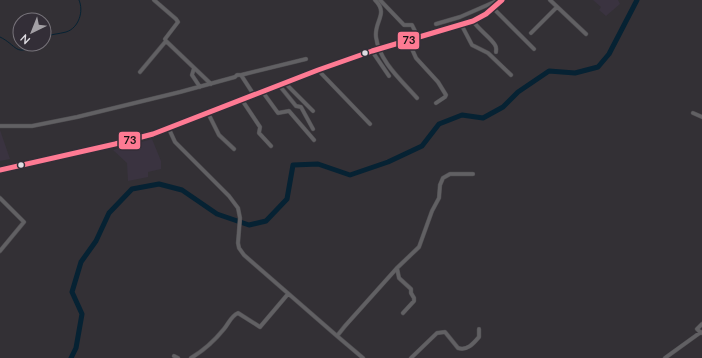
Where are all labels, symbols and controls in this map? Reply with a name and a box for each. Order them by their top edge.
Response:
north arrow [12,12,52,52]
line badge: 73 [397,31,420,50]
text: N [17,32,32,47]
text: 73 [403,33,415,46]
unlabelled marker [360,48,370,58]
line badge: 73 [118,131,141,150]
text: 73 [124,133,136,146]
unlabelled marker [16,160,26,170]

